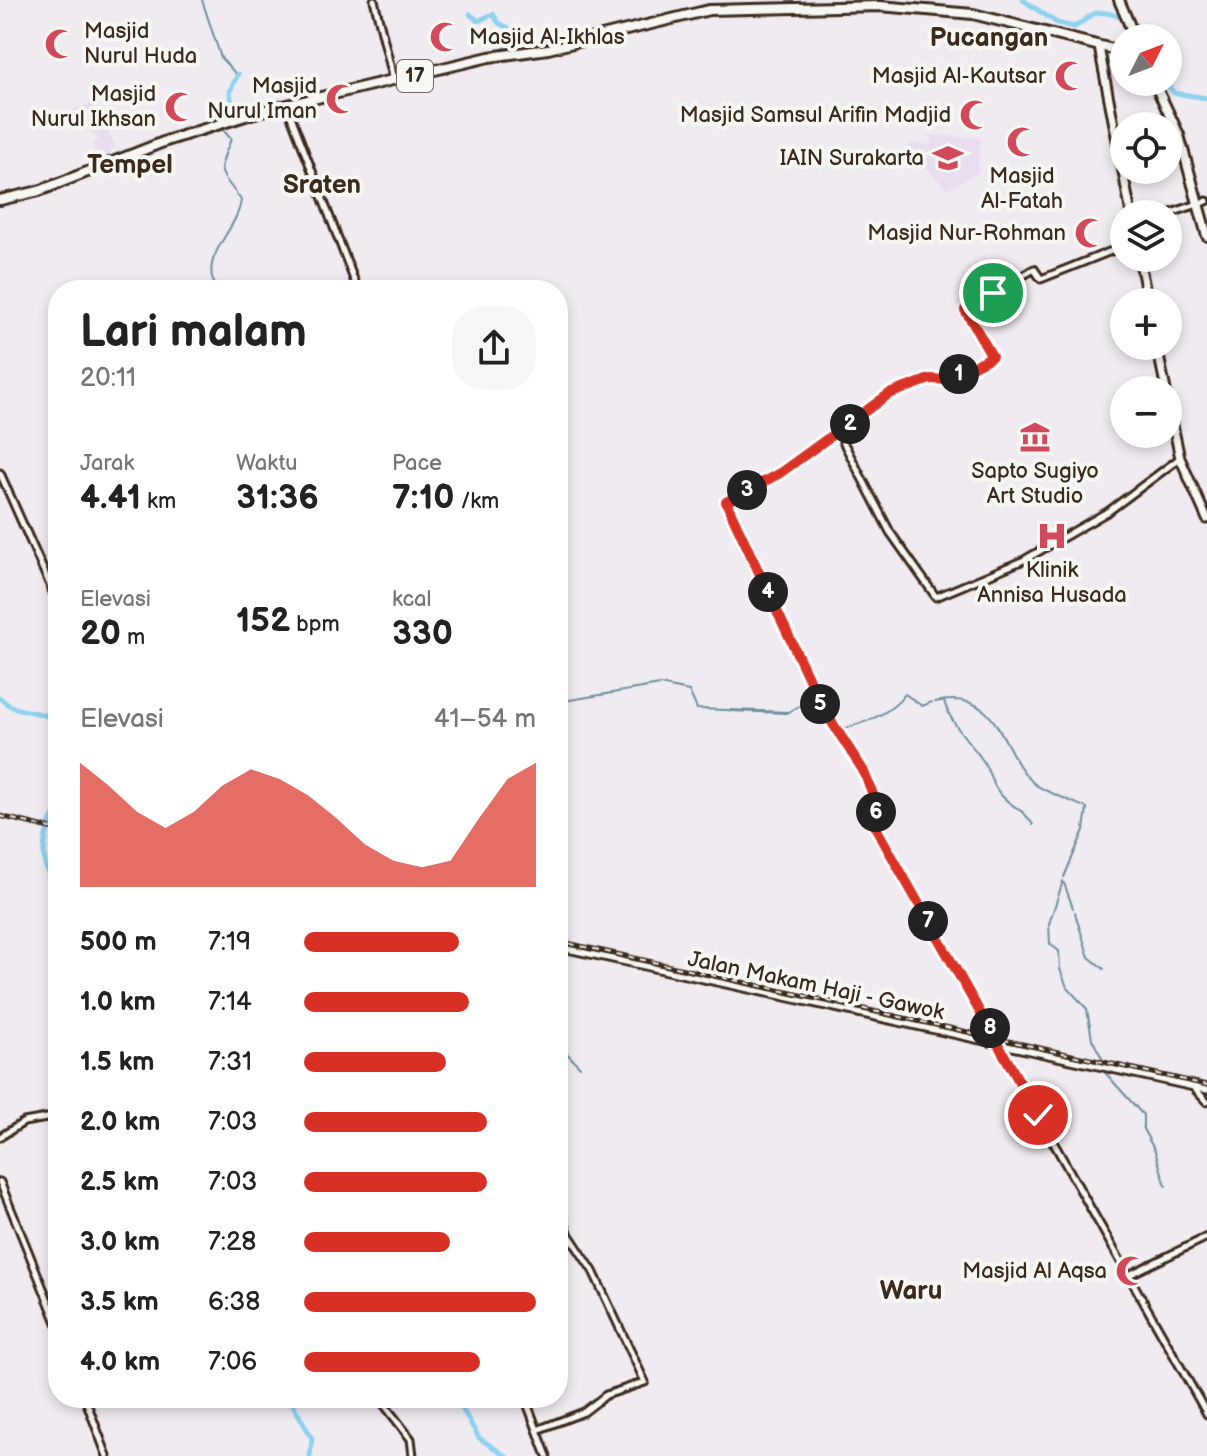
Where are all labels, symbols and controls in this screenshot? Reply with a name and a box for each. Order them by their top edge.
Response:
place label: Masjid Nurul Huda [84,18,197,70]
mosque icon: Masjid Al-Ikhlas [428,20,462,54]
district label: Pucangan [930,23,1048,54]
place label: Masjid Al-Ikhlas [469,24,625,51]
north arrow [1110,24,1182,96]
map controls [1110,24,1182,448]
mosque icon: Masjid Nurul Huda [43,27,77,61]
mosque icon: Masjid Al-Kautsar [1053,59,1087,93]
road number: 17 [397,60,433,92]
place label: Masjid Al-Kautsar [872,63,1047,90]
place label: Masjid Nurul Iman [207,73,317,125]
place label: Masjid Nurul Ikhsan [31,81,156,133]
mosque icon: Masjid Nurul Iman [324,82,358,116]
mosque icon: Masjid Nurul Ikhsan [163,90,197,124]
mosque icon: Masjid Samsul Arifin Madjid [958,98,992,132]
place label: Masjid Samsul Arifin Madjid [680,102,951,129]
button: locate [1110,112,1182,184]
mosque icon: Masjid Al-Fatah [1005,125,1039,159]
school or university icon: IAIN Surakarta [931,141,965,175]
place label: IAIN Surakarta [780,145,924,172]
district label: Tempel [87,150,173,181]
place label: Masjid Al-Fatah [981,163,1063,215]
district label: Sraten [283,170,361,201]
button: layers [1110,200,1182,272]
mosque icon: Masjid Nur-Rohman [1073,216,1107,250]
place label: Masjid Nur-Rohman [867,220,1066,247]
pin [959,259,1027,327]
icon: arrive [971,271,1015,315]
button: + [1110,288,1182,360]
text: Lari malam [80,306,307,359]
button: share [452,306,536,390]
pin: 1 [939,354,979,394]
text: 1 [954,360,964,387]
text: 20:11 [80,363,136,394]
button: − [1110,376,1182,448]
pin: 2 [830,404,870,444]
text: 2 [843,410,857,437]
museum icon: Sapto Sugiyo Art Studio [1018,420,1052,454]
text: Jarak [80,450,134,477]
text: Waktu [236,450,298,477]
text: Pace [392,450,442,477]
place label: Sapto Sugiyo Art Studio [971,458,1099,510]
pin: 3 [727,470,767,510]
text: 3 [741,476,753,503]
text: 4.41 [80,477,141,518]
text: 31:36 [236,477,319,518]
text: 7:10 [392,477,454,518]
text: km [141,488,176,515]
text: /km [454,488,499,515]
hospital icon: Klinik Annisa Husada [1035,519,1069,553]
place label: Klinik Annisa Husada [977,557,1127,609]
pin: 4 [748,572,788,612]
text: 4 [762,578,774,605]
text: Elevasi [80,586,151,613]
text: kcal [392,586,431,613]
text: 152 [236,600,290,641]
text: bpm [290,611,340,638]
text: 20 [80,613,121,654]
text: 330 [392,613,453,654]
text: m [121,624,145,651]
pin: 5 [800,684,840,724]
text: 5 [814,690,826,717]
text: Elevasi [80,704,164,735]
text: 41–54 m [434,704,536,735]
pin: 6 [856,792,896,832]
text: 6 [869,798,883,825]
pin: 7 [908,901,948,941]
text: 7 [922,907,934,934]
text: 500 m [80,927,157,958]
text: 7:19 [208,927,251,958]
street label: Jalan Makam Haji - Gawok [685,946,947,1026]
text: 1.0 km [80,987,156,1018]
text: 7:14 [208,987,252,1018]
pin: 8 [970,1008,1010,1048]
text: 8 [983,1014,997,1041]
text: 1.5 km [80,1047,155,1078]
text: 7:31 [208,1047,252,1078]
pin [1004,1081,1072,1149]
icon: check [1016,1093,1060,1137]
text: 2.0 km [80,1107,160,1138]
text: 7:03 [208,1107,257,1138]
text: 2.5 km [80,1167,159,1198]
text: 7:03 [208,1167,257,1198]
text: 3.0 km [80,1227,160,1258]
text: 7:28 [208,1227,257,1258]
mosque icon: Masjid Al Aqsa [1114,1254,1148,1288]
place label: Masjid Al Aqsa [962,1258,1107,1285]
district label: Waru [880,1276,942,1307]
text: 3.5 km [80,1287,159,1318]
text: 6:38 [208,1287,260,1318]
text: 4.0 km [80,1347,160,1378]
text: 7:06 [208,1347,257,1378]

